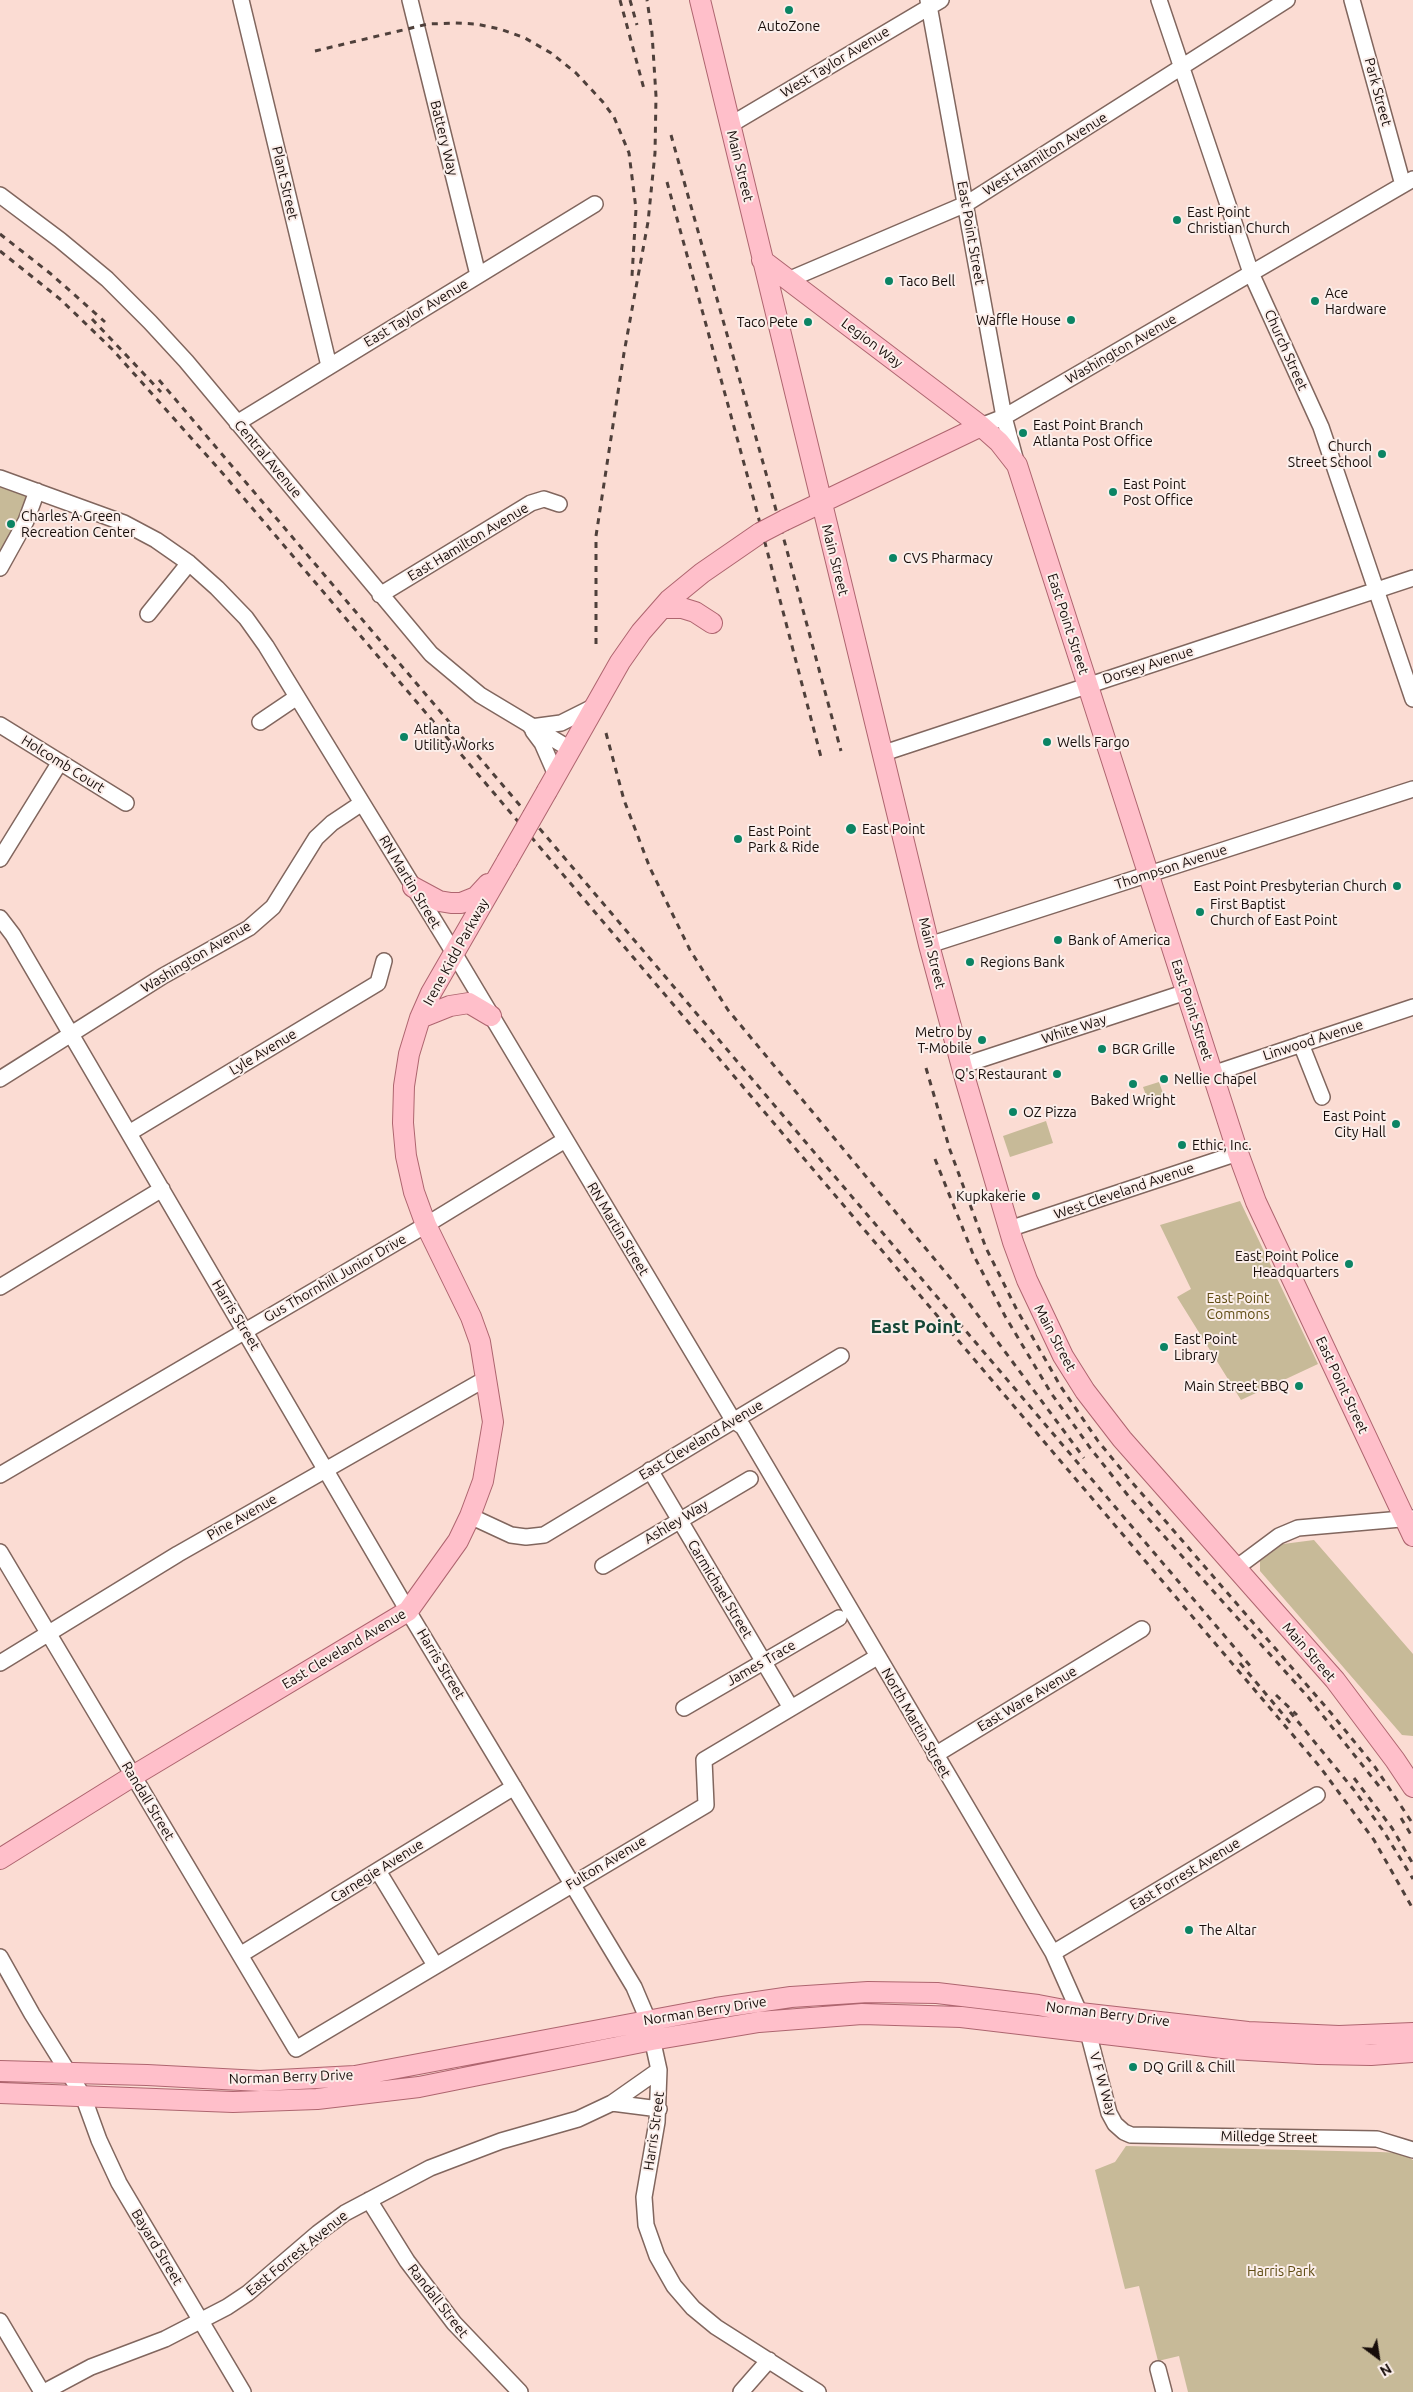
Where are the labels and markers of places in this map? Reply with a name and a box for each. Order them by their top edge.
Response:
marker: AutoZone [783,4,795,16]
place label: AutoZone [758,18,820,34]
place label: East Point Christian Church [1187,204,1290,236]
marker: East Point Christian Church [1171,214,1183,226]
place label: Taco Bell [899,273,955,289]
marker: Taco Bell [883,275,895,287]
place label: Ace Hardware [1325,285,1387,318]
marker: Ace Hardware [1309,295,1321,307]
place label: Waffle House [976,312,1061,328]
place label: Taco Pete [737,314,798,330]
marker: Waffle House [1065,314,1077,326]
marker: Taco Pete [802,316,814,328]
place label: East Point Branch Atlanta Post Office [1033,417,1153,450]
marker: East Point Branch Atlanta Post Office [1017,427,1029,439]
place label: Church Street School [1288,438,1372,471]
marker: Church Street School [1376,448,1388,460]
place label: East Point Post Office [1123,476,1193,508]
marker: East Point Post Office [1107,486,1119,498]
place label: Charles A Green Recreation Center [21,508,135,540]
marker: Charles A Green Recreation Center [5,518,17,530]
place label: CVS Pharmacy [903,550,993,566]
marker: CVS Pharmacy [887,552,899,564]
place label: Atlanta Utility Works [414,721,494,754]
marker: Atlanta Utility Works [398,731,410,743]
place label: Wells Fargo [1057,734,1130,750]
marker: Wells Fargo [1041,736,1053,748]
place label: East Point [862,821,925,837]
marker: East Point [844,822,858,836]
place label: East Point Park & Ride [748,823,819,856]
marker: East Point Park & Ride [732,833,744,845]
place label: East Point Presbyterian Church [1194,878,1387,894]
marker: East Point Presbyterian Church [1391,880,1403,892]
place label: First Baptist Church of East Point [1210,896,1337,929]
marker: First Baptist Church of East Point [1194,906,1206,918]
place label: Bank of America [1068,932,1170,948]
marker: Bank of America [1052,934,1064,946]
place label: Regions Bank [980,954,1064,970]
marker: Regions Bank [964,956,976,968]
place label: Metro by T-Mobile [915,1024,972,1056]
marker: Metro by T-Mobile [976,1034,988,1046]
place label: BGR Grille [1112,1041,1175,1057]
marker: BGR Grille [1096,1043,1108,1055]
place label: Q's Restaurant [954,1066,1047,1082]
marker: Q's Restaurant [1051,1068,1063,1080]
place label: Nellie Chapel [1174,1071,1257,1087]
marker: Nellie Chapel [1158,1073,1170,1085]
marker: Baked Wright [1127,1078,1139,1090]
place label: Baked Wright [1090,1092,1176,1108]
place label: OZ Pizza [1023,1104,1077,1120]
marker: OZ Pizza [1007,1106,1019,1118]
place label: East Point City Hall [1323,1108,1386,1140]
marker: East Point City Hall [1390,1118,1402,1130]
place label: Ethic, Inc. [1192,1137,1252,1153]
marker: Ethic, Inc. [1176,1139,1188,1151]
place label: Kupkakerie [956,1188,1026,1204]
marker: Kupkakerie [1030,1190,1042,1202]
place label: East Point Police Headquarters [1235,1248,1339,1280]
marker: East Point Police Headquarters [1343,1258,1355,1270]
place label: East Point Library [1174,1331,1237,1364]
marker: East Point Library [1158,1341,1170,1353]
place label: Main Street BBQ [1184,1378,1289,1394]
marker: Main Street BBQ [1293,1380,1305,1392]
place label: The Altar [1199,1922,1256,1938]
marker: The Altar [1183,1924,1195,1936]
place label: DQ Grill & Chill [1143,2059,1235,2075]
marker: DQ Grill & Chill [1127,2061,1139,2073]

